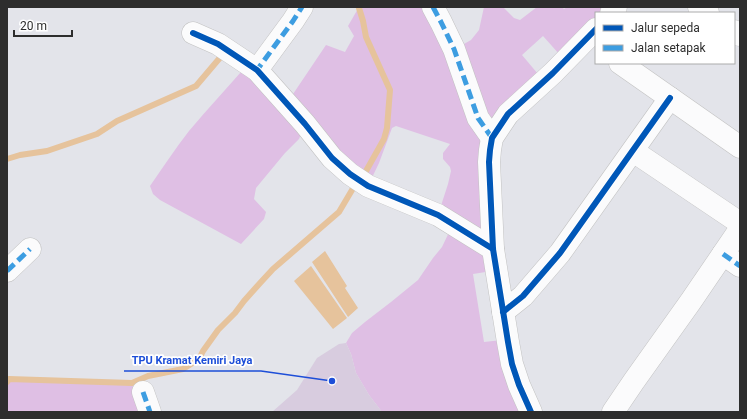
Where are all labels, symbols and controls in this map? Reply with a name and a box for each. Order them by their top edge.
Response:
scale bar [14,12,72,38]
legend [595,12,735,64]
text: 20 m [20,19,47,33]
text: Jalur sepeda [631,21,700,35]
text: Jalan setapak [631,41,706,55]
callout: TPU Kramat Kemiri Jaya [124,348,261,371]
text: TPU Kramat Kemiri Jaya [132,354,252,367]

